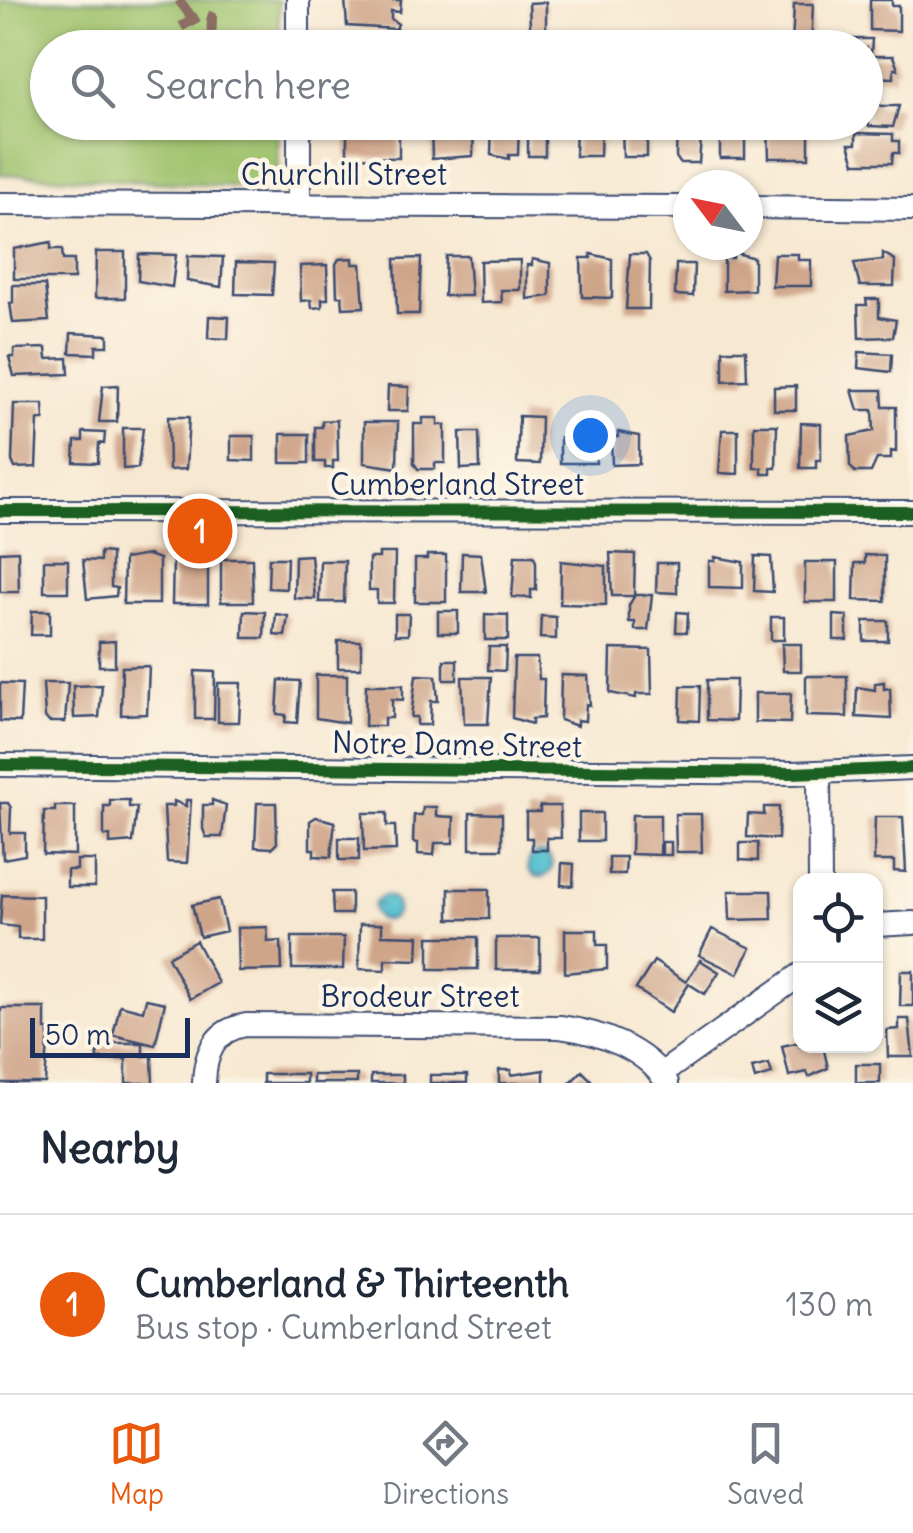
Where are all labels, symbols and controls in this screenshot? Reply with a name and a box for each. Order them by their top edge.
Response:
search box [30,30,883,140]
icon: search [65,58,120,113]
text: Search here [145,62,351,109]
street label: Churchill Street [241,155,447,193]
north arrow [673,170,763,260]
your location [565,410,616,461]
street label: Cumberland Street [330,465,584,503]
pin: 1 [168,494,232,568]
street label: Notre Dame Street [332,723,582,765]
map controls [793,873,883,1053]
button: locate [793,873,883,963]
button: layers [793,963,883,1053]
street label: Brodeur Street [320,977,520,1015]
scale bar [30,1013,190,1058]
text: 50 m [45,1017,111,1053]
text: Nearby [40,1122,179,1174]
text: Cumberland & Thirteenth [135,1260,569,1307]
text: 1 [66,1284,79,1325]
text: 130 m [785,1284,873,1325]
text: Bus stop · Cumberland Street [135,1307,552,1348]
tab: Map [109,1416,164,1512]
tab: Directions [382,1416,509,1512]
tab: Saved [727,1416,804,1512]

